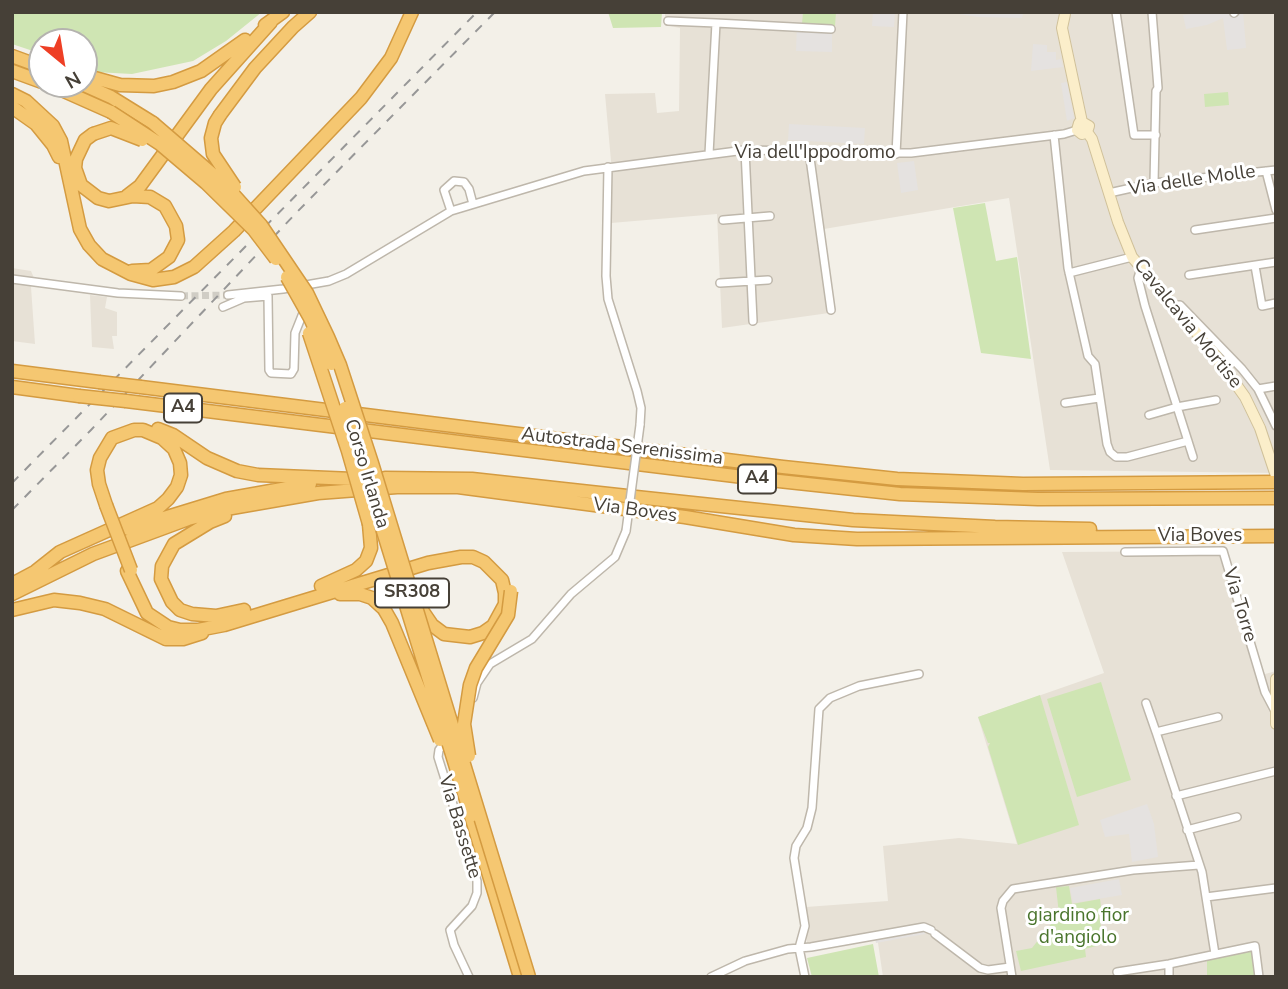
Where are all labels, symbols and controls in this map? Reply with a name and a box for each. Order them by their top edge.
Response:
north arrow [28,28,98,98]
text: N [60,65,85,94]
street label: Via dell'Ippodromo [734,142,896,164]
street label: Via delle Molle [1127,161,1257,201]
street label: Cavalcavia Mortise [1128,255,1246,393]
road number: A4 [164,394,202,422]
street label: Corso Irlanda [339,417,393,531]
street label: Autostrada Serenissima [520,423,724,471]
road number: A4 [738,464,776,494]
street label: Via Boves [592,494,678,528]
street label: Via Boves [1158,525,1242,547]
street label: Via Torre [1217,565,1261,645]
road number: SR308 [375,578,449,608]
street label: Via Bassette [432,773,486,881]
park label: giardino fior d'angiolo [1027,905,1129,949]

